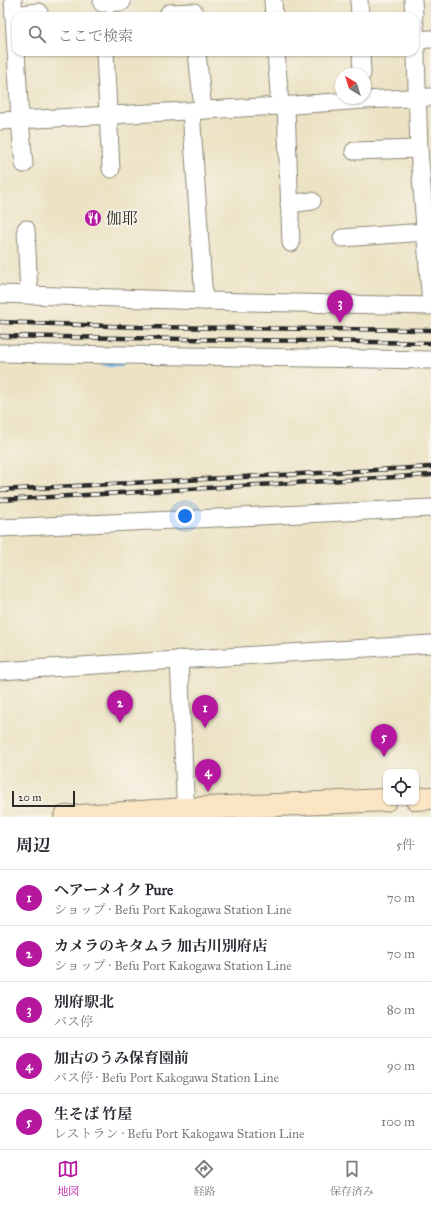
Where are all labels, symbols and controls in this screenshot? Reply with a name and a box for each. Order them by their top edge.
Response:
search box [12,12,419,56]
icon: search [26,23,48,45]
text: ここで検索 [58,27,133,45]
north arrow [335,68,371,104]
restaurant icon: 伽耶 [83,208,103,228]
place label: 伽耶 [106,209,138,228]
pin: 3 [327,290,353,323]
your location [175,506,195,526]
pin: 2 [107,690,133,723]
pin: 1 [192,695,218,728]
pin: 5 [371,724,397,757]
pin: 4 [195,759,221,792]
map controls [383,769,419,805]
button: locate [383,769,419,805]
scale bar [12,789,75,808]
text: 20 m [18,791,41,804]
text: 周辺 [16,835,50,856]
text: 5件 [396,837,415,853]
text: ヘアーメイク Pure [54,881,173,899]
text: 1 [26,890,32,906]
text: 70 m [387,890,415,906]
text: ショップ · Befu Port Kakogawa Station Line [54,902,292,918]
text: カメラのキタムラ 加古川別府店 [54,937,267,955]
text: 2 [26,946,32,962]
text: 70 m [387,946,415,962]
text: ショップ · Befu Port Kakogawa Station Line [54,958,292,974]
text: 別府駅北 [54,993,114,1011]
text: 3 [26,1002,32,1018]
text: 80 m [387,1002,415,1018]
text: バス停 [54,1014,93,1030]
text: 加古のうみ保育園前 [54,1049,189,1067]
text: 4 [25,1058,33,1074]
text: 90 m [387,1058,415,1074]
text: バス停 · Befu Port Kakogawa Station Line [54,1070,279,1086]
text: 生そば 竹屋 [54,1105,132,1123]
text: 5 [26,1114,32,1130]
text: 100 m [381,1114,415,1130]
text: レストラン · Befu Port Kakogawa Station Line [54,1126,304,1142]
tab: 地図 [57,1158,79,1198]
tab: 経路 [193,1158,215,1198]
tab: 保存済み [330,1158,374,1198]

